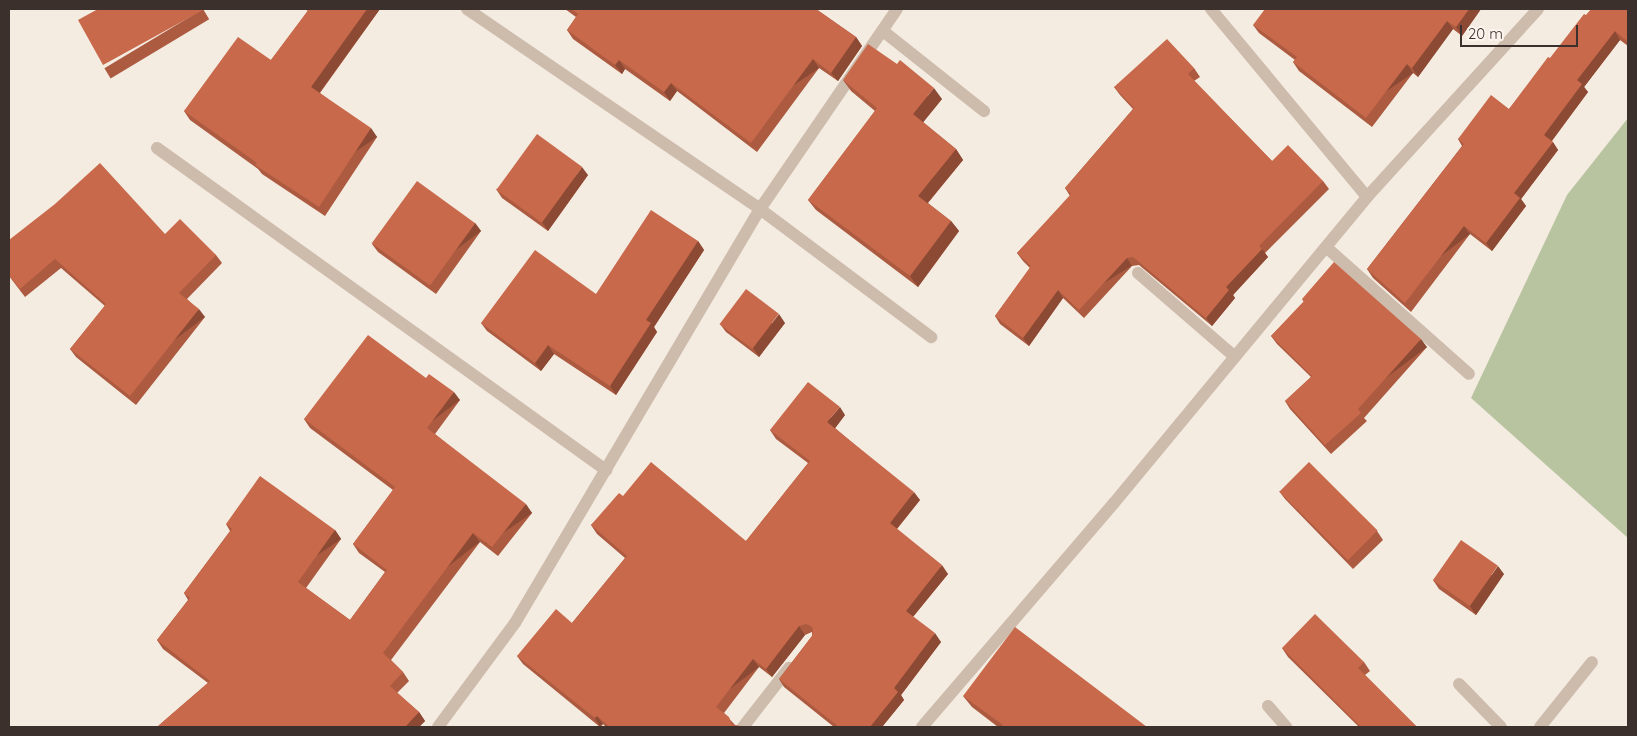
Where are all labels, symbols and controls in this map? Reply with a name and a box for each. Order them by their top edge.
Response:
scale bar [1462,15,1580,47]
text: 20 m [1468,24,1503,43]

